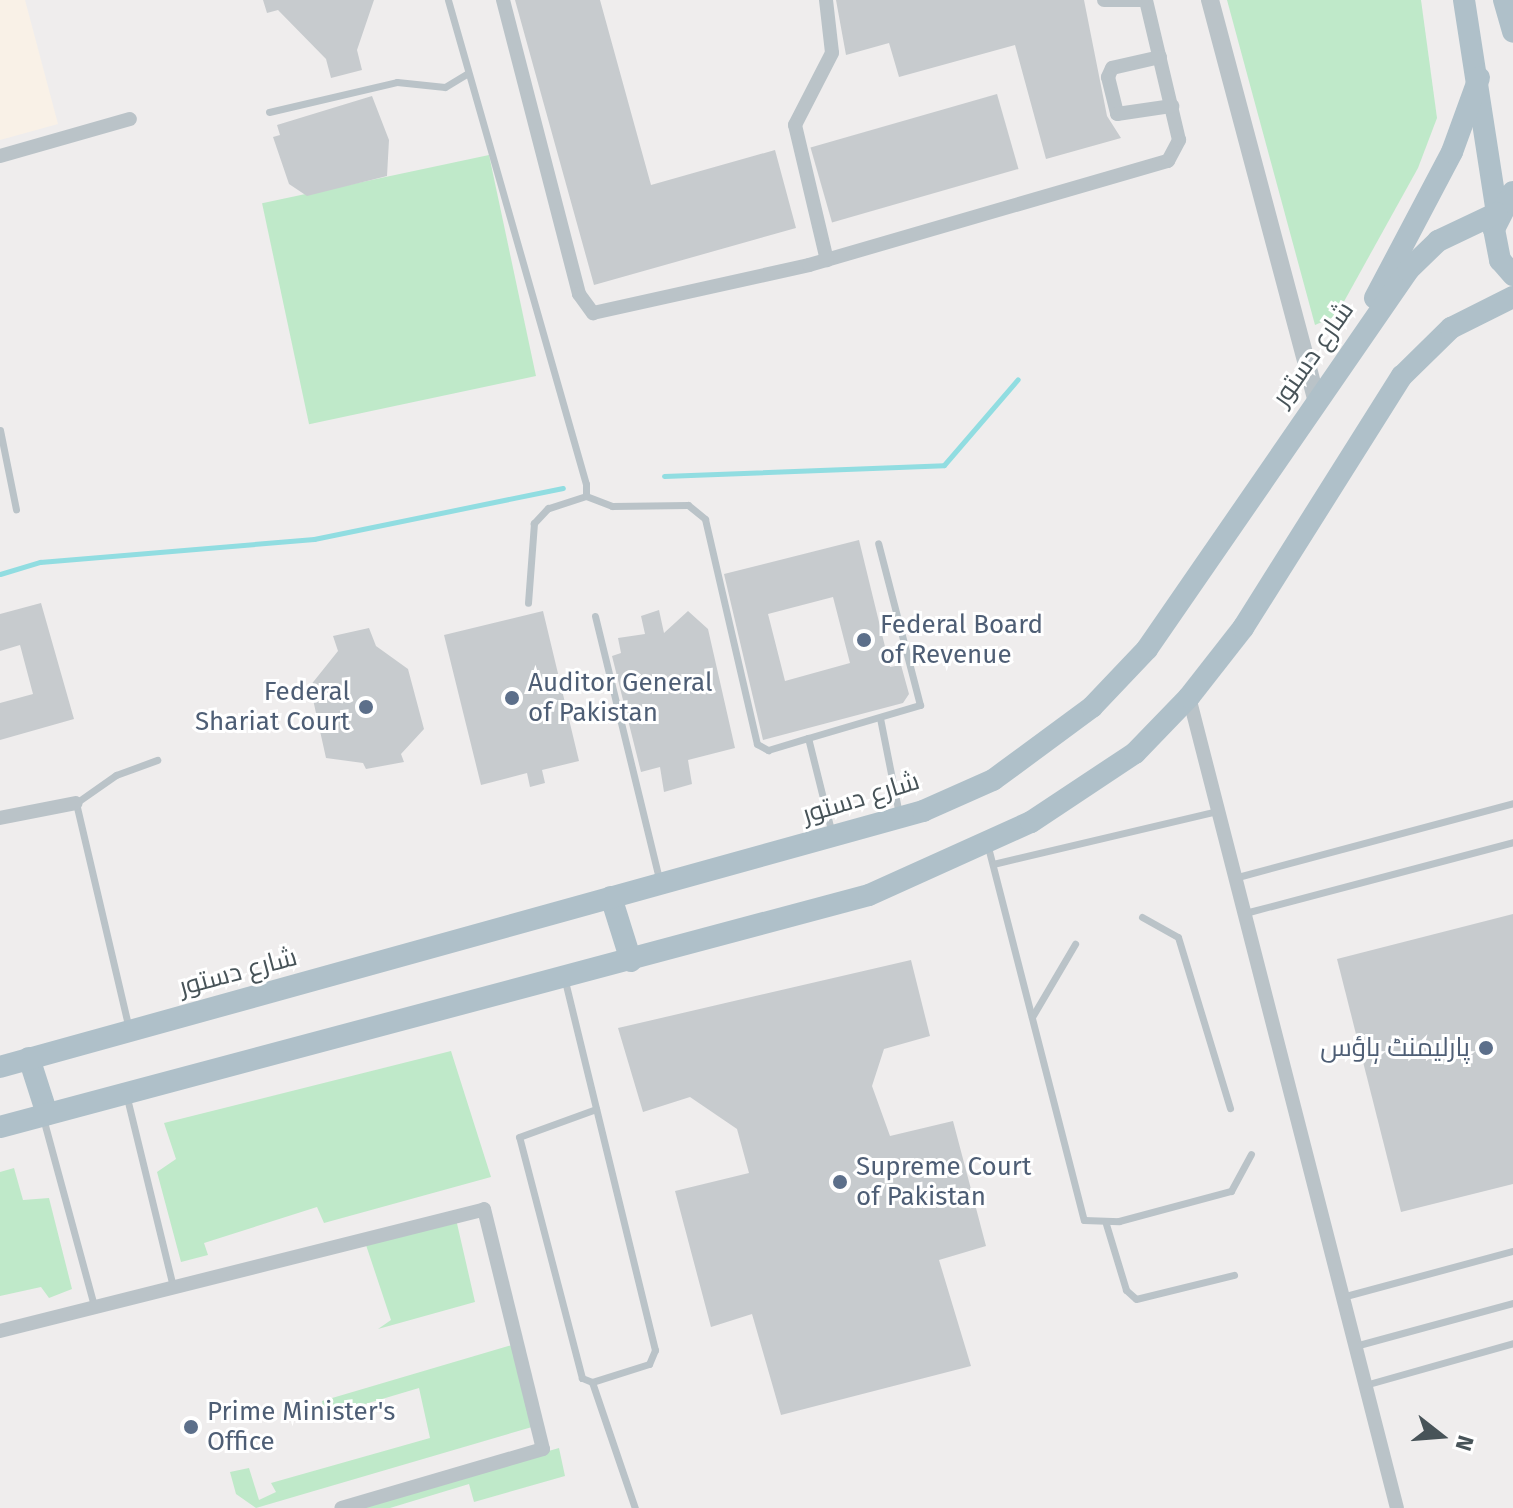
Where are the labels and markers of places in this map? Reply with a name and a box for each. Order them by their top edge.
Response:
place label: Federal Board of Revenue [880,609,1043,670]
marker: Federal Board of Revenue [855,631,873,649]
place label: Auditor General of Pakistan [528,667,713,728]
place label: Federal Shariat Court [195,676,350,738]
marker: Auditor General of Pakistan [503,689,521,707]
marker: Federal Shariat Court [357,698,375,716]
place label: پارلیمنٹ ہاؤس [1320,1032,1470,1064]
marker: پارلیمنٹ ہاؤس [1477,1039,1495,1057]
place label: Supreme Court of Pakistan [856,1151,1031,1212]
marker: Supreme Court of Pakistan [831,1173,849,1191]
place label: Prime Minister's Office [207,1396,395,1458]
marker: Prime Minister's Office [182,1418,200,1436]

